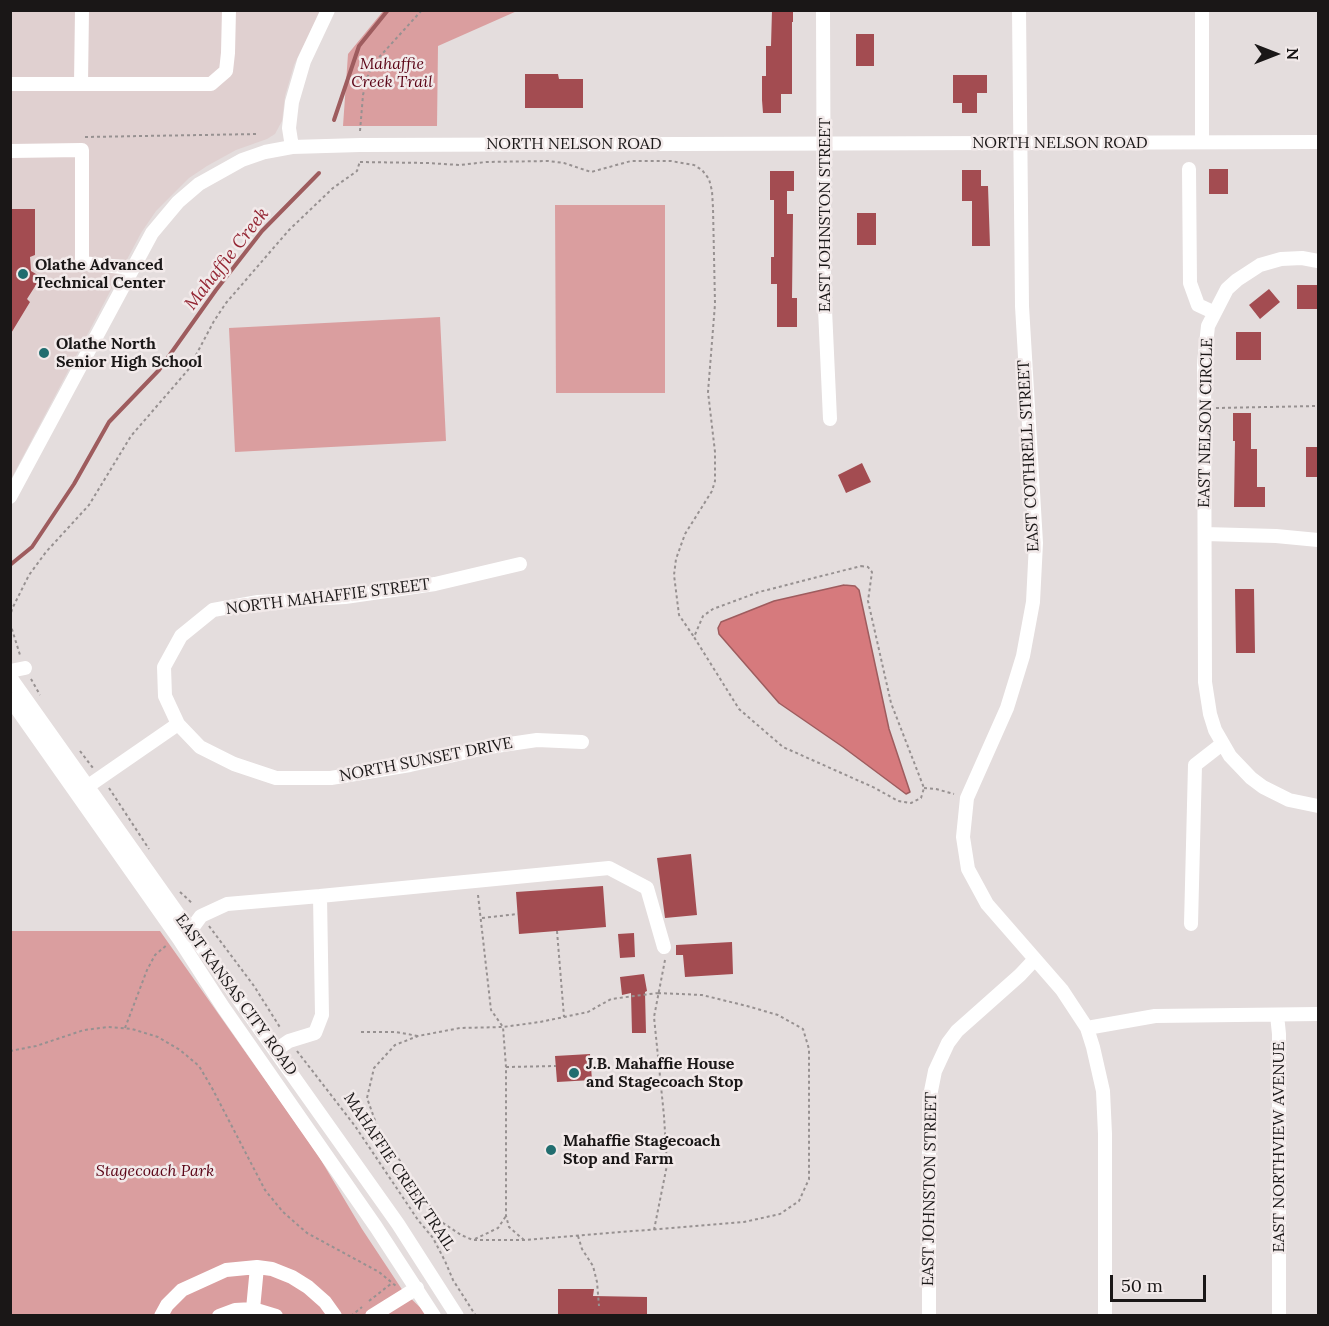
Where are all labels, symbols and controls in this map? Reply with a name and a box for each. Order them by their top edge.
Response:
north arrow [1245,24,1305,84]
text: N [1283,48,1303,60]
park label: Mahaffie Creek Trail [351,54,433,92]
street label: EAST JOHNSTON STREET [815,118,835,312]
street label: NORTH NELSON ROAD [972,133,1148,153]
street label: NORTH NELSON ROAD [486,134,662,154]
water label: Mahaffie Creek [180,203,274,315]
place label: Olathe Advanced Technical Center [35,255,165,293]
marker: Olathe Advanced Technical Center [16,267,30,281]
place label: Olathe North Senior High School [56,334,202,372]
street label: EAST NELSON CIRCLE [1195,338,1217,508]
marker: Olathe North Senior High School [37,346,51,360]
street label: EAST COTHRELL STREET [1014,360,1044,552]
street label: NORTH MAHAFFIE STREET [225,575,431,619]
street label: NORTH SUNSET DRIVE [338,734,514,786]
street label: EAST KANSAS CITY ROAD [171,910,301,1080]
street label: EAST NORTHVIEW AVENUE [1269,1042,1289,1252]
place label: J.B. Mahaffie House and Stagecoach Stop [586,1054,743,1092]
marker: J.B. Mahaffie House and Stagecoach Stop [567,1066,581,1080]
street label: MAHAFFIE CREEK TRAIL [339,1089,459,1255]
street label: EAST JOHNSTON STREET [919,1092,941,1286]
place label: Mahaffie Stagecoach Stop and Farm [563,1131,720,1169]
marker: Mahaffie Stagecoach Stop and Farm [544,1143,558,1157]
park label: Stagecoach Park [96,1161,214,1181]
scale bar [1113,1263,1209,1301]
text: 50 m [1121,1274,1163,1297]

